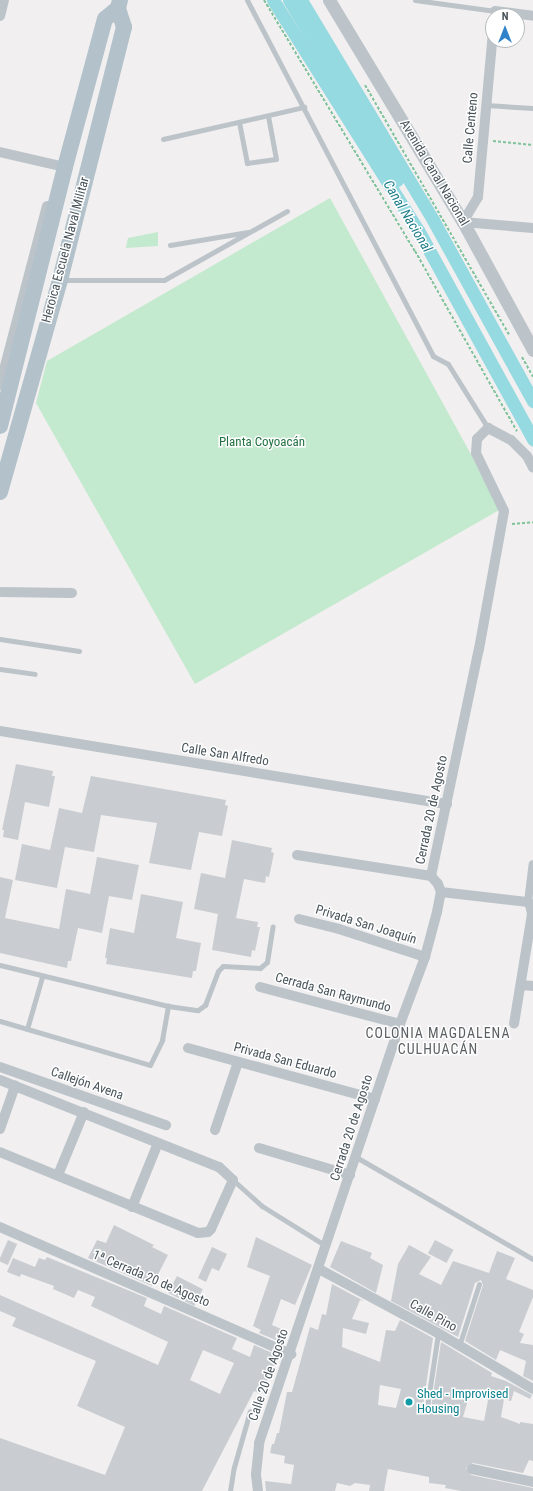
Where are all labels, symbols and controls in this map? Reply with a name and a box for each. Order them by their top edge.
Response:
north arrow [485,8,525,48]
text: N [502,10,508,23]
street label: Calle Centeno [460,92,482,164]
street label: Avenida Canal Nacional [396,117,472,229]
street label: Heroica Escuela Naval Militar [39,175,93,325]
water label: Canal Nacional [380,177,436,255]
park label: Planta Coyoacán [219,434,305,450]
street label: Calle San Alfredo [180,740,270,770]
street label: Cerrada 20 de Agosto [413,754,451,866]
street label: Privada San Joaquín [314,902,418,948]
street label: Cerrada San Raymundo [273,970,393,1016]
district label: COLONIA MAGDALENA CULHUACÁN [366,1025,510,1058]
street label: Privada San Eduardo [232,1040,338,1082]
street label: Callejón Avena [49,1064,125,1104]
street label: Cerrada 20 de Agosto [327,1073,377,1183]
street label: 1ª Cerrada 20 de Agosto [90,1247,212,1311]
street label: Calle Pino [407,1297,459,1335]
street label: Calle 20 de Agosto [246,1327,292,1423]
place label: Shed - Improvised Housing [417,1387,508,1418]
marker: Shed - Improvised Housing [404,1397,414,1407]

